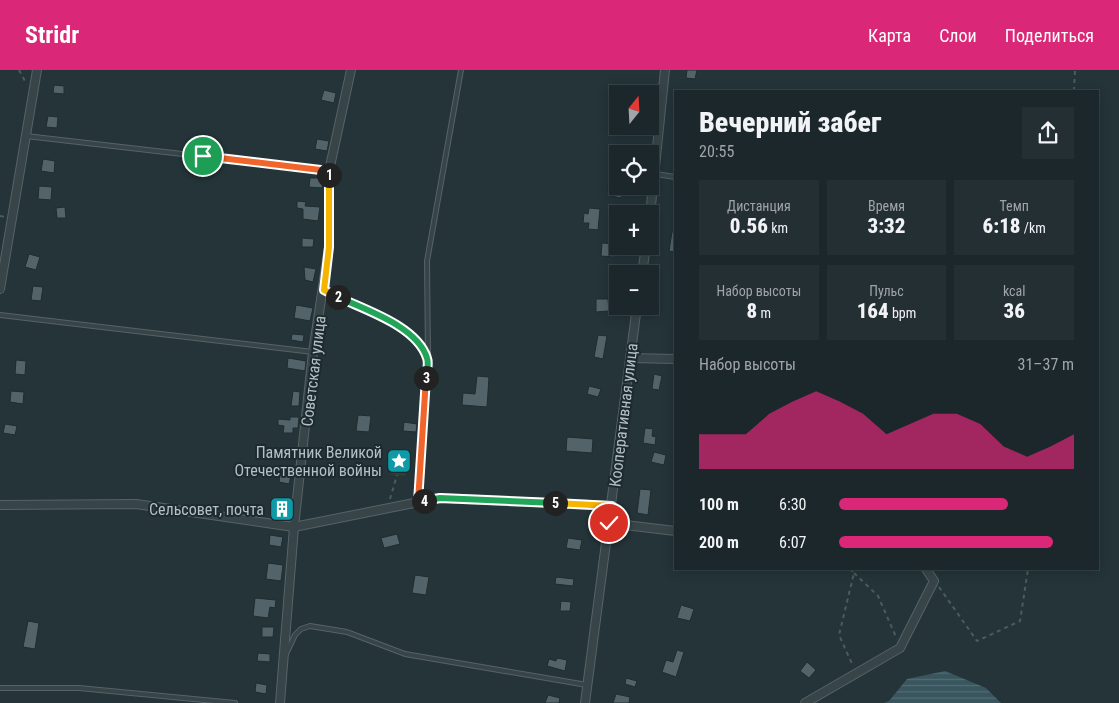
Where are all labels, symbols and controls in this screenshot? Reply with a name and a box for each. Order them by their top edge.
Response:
text: Stridr [25,21,79,49]
text: Карта [868,25,911,46]
text: Слои [939,25,977,46]
text: Поделиться [1005,25,1094,46]
north arrow [609,85,659,135]
map controls [609,85,659,315]
text: Вечерний забег [699,106,881,139]
button: share [1022,107,1074,159]
pin [182,135,224,177]
icon: arrive [189,142,217,170]
text: 20:55 [699,142,734,161]
button: locate [609,145,659,195]
pin: 1 [316,162,342,188]
text: 1 [326,167,333,183]
text: Дистанция [727,198,791,214]
text: Время [868,198,905,214]
text: Темп [999,198,1029,214]
button: + [609,205,659,255]
text: 0.56 [730,214,768,238]
text: 3:32 [868,214,905,238]
text: 6:18 [983,214,1021,238]
text: km [768,220,788,236]
text: /km [1021,220,1046,236]
button: − [609,265,659,315]
text: Набор высоты [716,283,801,299]
text: Пульс [869,283,904,299]
text: kcal [1003,283,1025,299]
pin: 2 [326,284,350,310]
text: 2 [335,289,342,305]
text: 8 [747,299,757,323]
text: 164 [857,299,889,323]
text: 36 [1003,299,1025,323]
text: m [757,305,771,321]
text: bpm [889,305,916,321]
street label: Советская улица [297,315,330,428]
street label: Кооперативная улица [605,342,642,488]
text: Набор высоты [699,355,796,374]
text: 31–37 m [1018,355,1074,374]
pin: 3 [414,366,438,390]
text: 3 [423,370,430,386]
place label: Памятник Великой Отечественной войны [234,443,382,480]
place icon: Памятник Великой Отечественной войны [386,448,412,474]
pin: 4 [412,488,436,514]
pin: 5 [542,490,568,516]
text: 4 [421,493,428,509]
text: 5 [552,495,559,511]
text: 100 m [699,495,739,514]
text: 6:30 [779,495,806,514]
building icon: Сельсовет, почта [269,496,295,522]
place label: Сельсовет, почта [149,500,264,519]
pin [588,502,630,544]
icon: check [595,509,623,537]
text: 200 m [699,533,739,552]
text: 6:07 [779,533,806,552]

